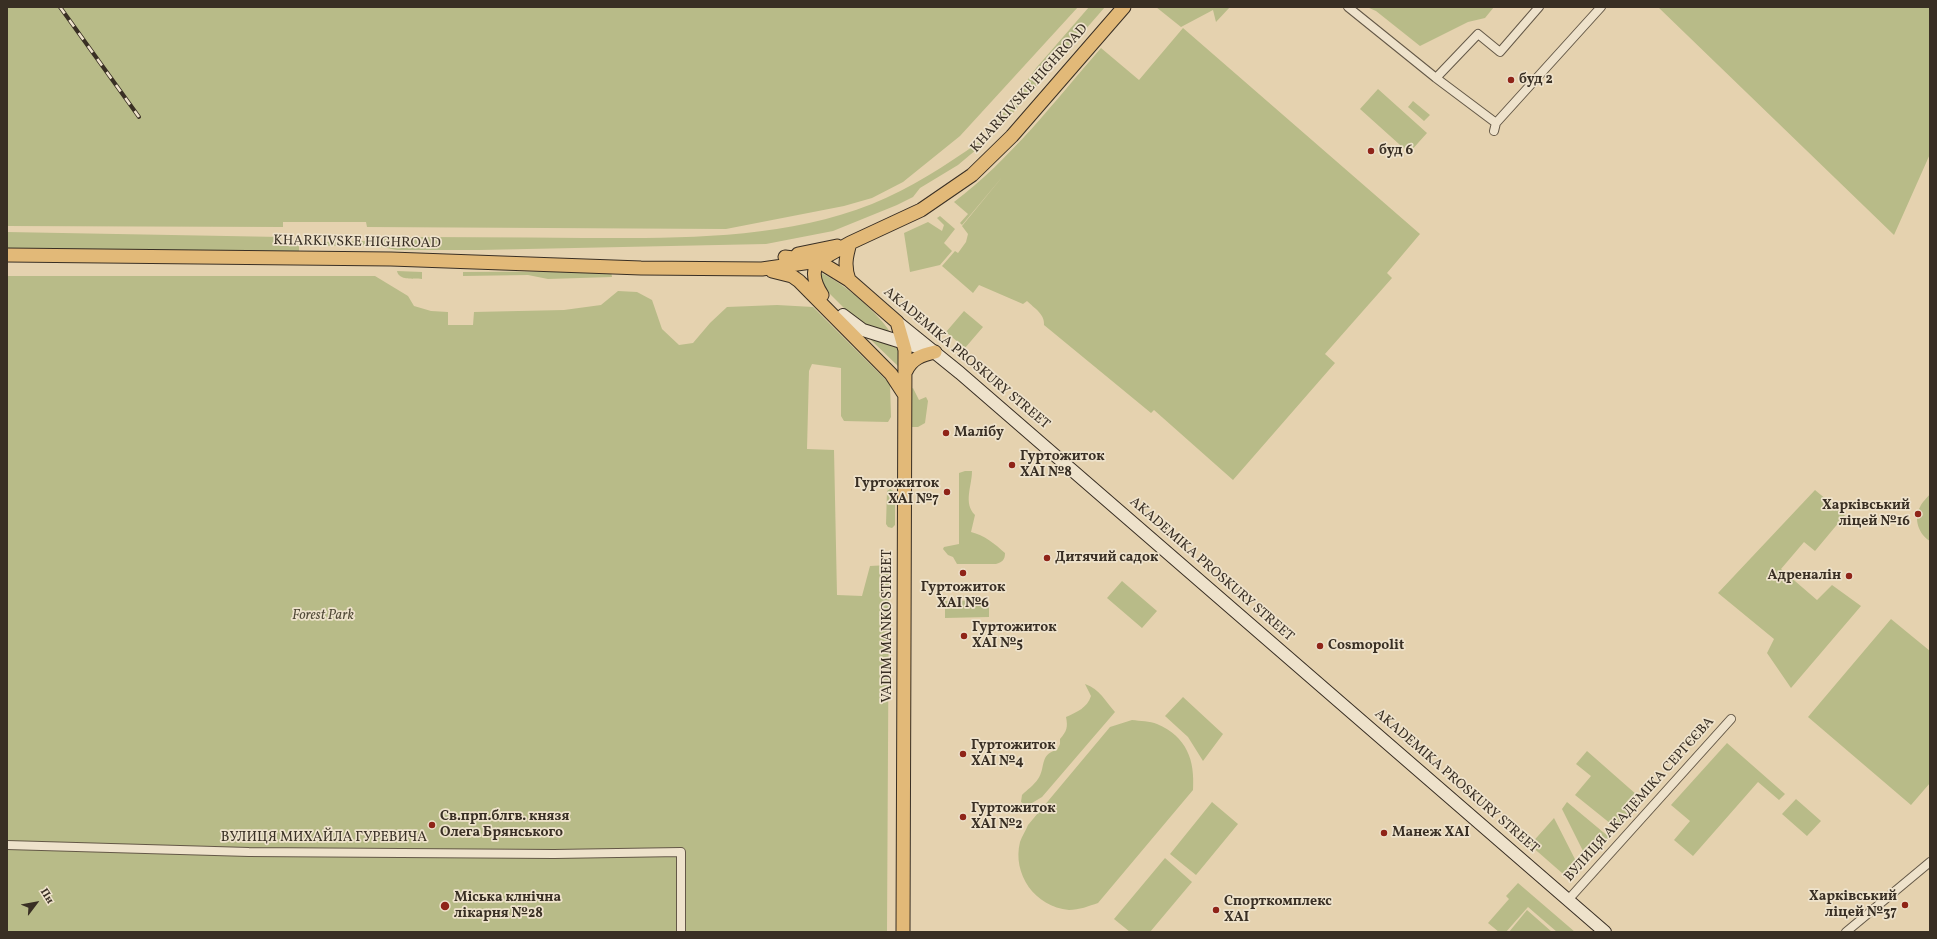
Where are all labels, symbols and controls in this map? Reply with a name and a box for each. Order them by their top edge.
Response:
street label: KHARKIVSKE HIGHROAD [968,21,1092,157]
place label: буд 2 [1519,72,1553,88]
marker: буд 2 [1506,75,1516,85]
place label: буд 6 [1379,143,1413,159]
marker: буд 6 [1366,146,1376,156]
street label: KHARKIVSKE HIGHROAD [273,233,441,253]
street label: AKADEMIKA PROSKURY STREET [879,284,1053,434]
place label: Малібу [954,425,1004,441]
marker: Малібу [941,428,951,438]
place label: Гуртожиток ХАІ №8 [1020,449,1105,482]
marker: Гуртожиток ХАІ №8 [1007,460,1017,470]
place label: Гуртожиток ХАІ №7 [854,476,939,508]
marker: Гуртожиток ХАІ №7 [942,487,952,497]
street label: AKADEMIKA PROSKURY STREET [1125,494,1297,646]
place label: Харківський ліцей №16 [1822,498,1910,530]
marker: Харківський ліцей №16 [1913,509,1923,519]
street label: VADIM MANKO STREET [880,549,896,703]
place label: Дитячий садок [1055,550,1158,566]
marker: Дитячий садок [1042,553,1052,563]
marker: Гуртожиток ХАІ №6 [958,568,968,578]
place label: Адреналін [1767,568,1841,584]
marker: Адреналін [1844,571,1854,581]
place label: Гуртожиток ХАІ №6 [921,580,1005,612]
park label: Forest Park [292,608,354,624]
place label: Гуртожиток ХАІ №5 [972,620,1057,652]
marker: Гуртожиток ХАІ №5 [959,631,969,641]
place label: Cosmopolit [1328,638,1404,654]
marker: Cosmopolit [1315,641,1325,651]
street label: AKADEMIKA PROSKURY STREET [1370,706,1542,858]
street label: ВУЛИЦЯ АКАДЕМІКА СЕРГЄЄВА [1562,714,1718,886]
place label: Гуртожиток ХАІ №4 [971,738,1056,770]
marker: Гуртожиток ХАІ №4 [958,749,968,759]
place label: Гуртожиток ХАІ №2 [971,801,1056,834]
place label: Cв.прп.блгв. князя Олега Брянського [440,809,569,842]
marker: Гуртожиток ХАІ №2 [958,812,968,822]
marker: Cв.прп.блгв. князя Олега Брянського [427,820,437,830]
place label: Манеж ХАІ [1392,825,1470,841]
marker: Манеж ХАІ [1379,828,1389,838]
street label: ВУЛИЦЯ МИХАЙЛА ГУРЕВИЧА [221,830,427,846]
north arrow [16,883,56,923]
text: Пн [36,886,57,907]
place label: Харківський ліцей №37 [1809,889,1897,922]
place label: Міська клнічна лікарня №28 [454,890,561,922]
place label: Спорткомплекс ХАІ [1224,894,1332,926]
marker: Міська клнічна лікарня №28 [439,900,451,912]
marker: Харківський ліцей №37 [1900,900,1910,910]
marker: Спорткомплекс ХАІ [1211,905,1221,915]

